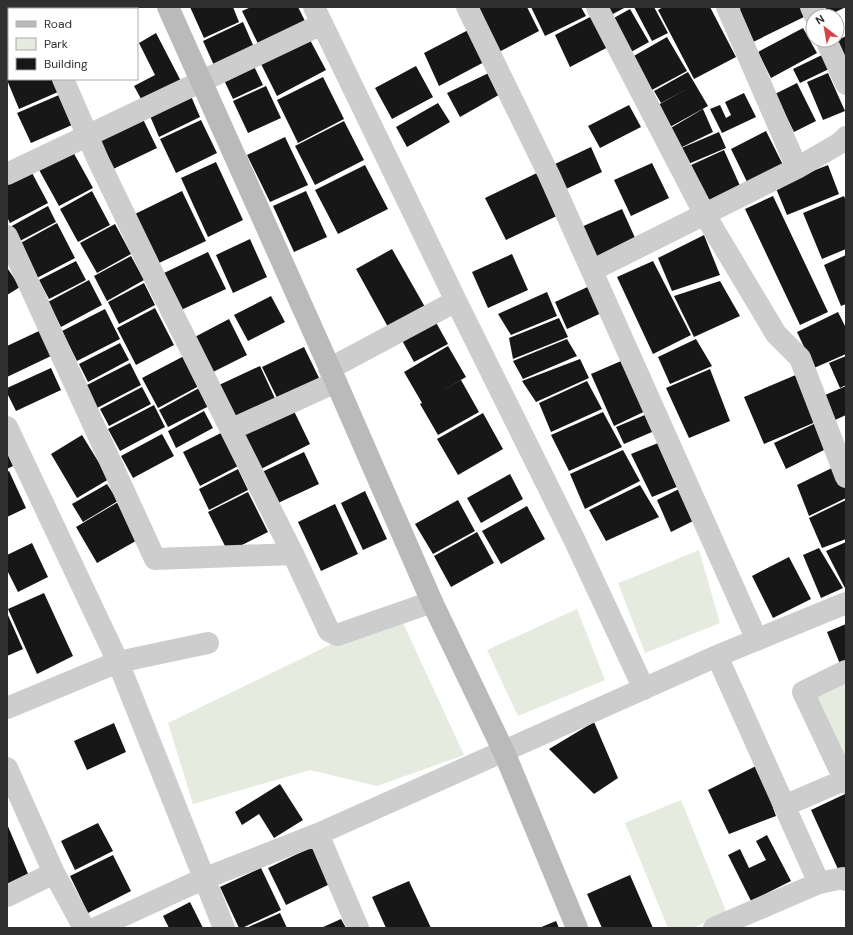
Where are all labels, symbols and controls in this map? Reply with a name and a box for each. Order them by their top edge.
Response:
legend [8,8,138,80]
north arrow [805,8,845,48]
text: N [813,11,827,27]
text: Road [44,16,72,32]
text: Park [44,36,68,52]
text: Building [44,56,88,72]

